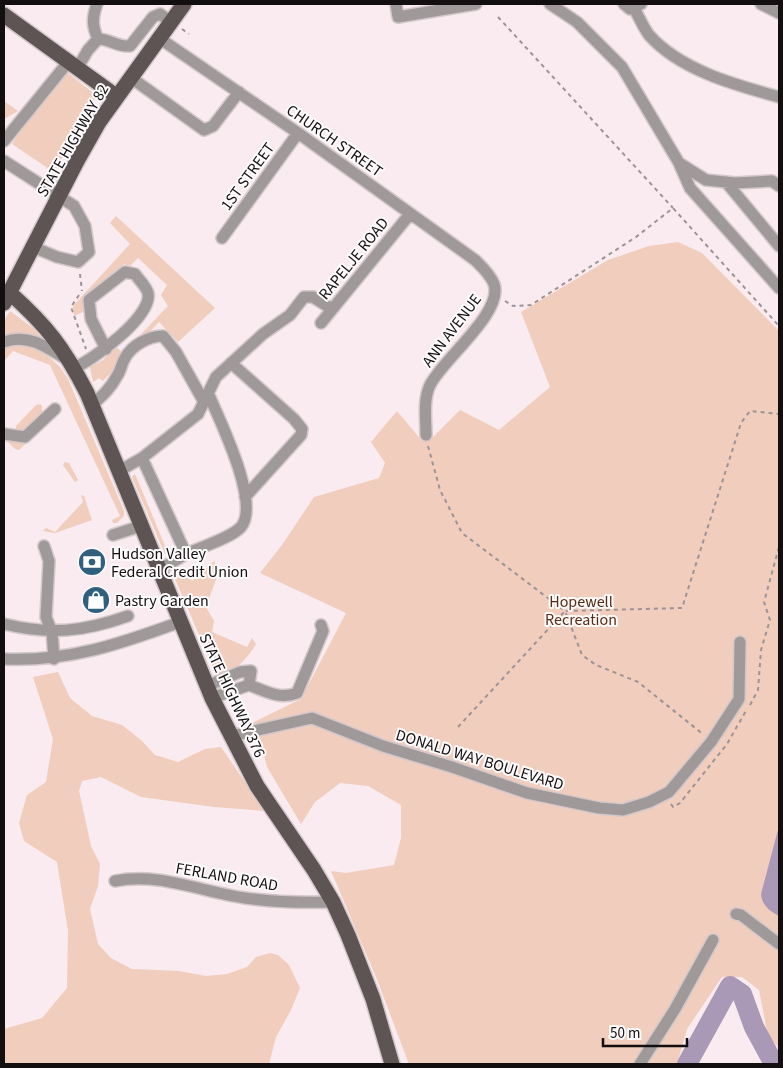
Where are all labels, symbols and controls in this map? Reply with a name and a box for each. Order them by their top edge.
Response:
street label: STATE HIGHWAY 82 [32,80,114,201]
street label: CHURCH STREET [282,99,387,183]
street label: 1ST STREET [216,138,280,215]
street label: RAPELJE ROAD [314,213,394,305]
street label: ANN AVENUE [417,289,487,372]
place label: Hudson Valley Federal Credit Union [111,543,248,583]
bank icon: Hudson Valley Federal Credit Union [77,547,107,577]
shop icon: Pastry Garden [81,585,111,615]
place label: Pastry Garden [115,590,209,612]
park label: Hopewell Recreation [545,591,617,631]
street label: STATE HIGHWAY 376 [194,630,271,761]
street label: DONALD WAY BOULEVARD [393,724,566,796]
street label: FERLAND ROAD [174,857,280,897]
scale bar [603,1016,687,1048]
text: 50 m [610,1023,640,1044]

